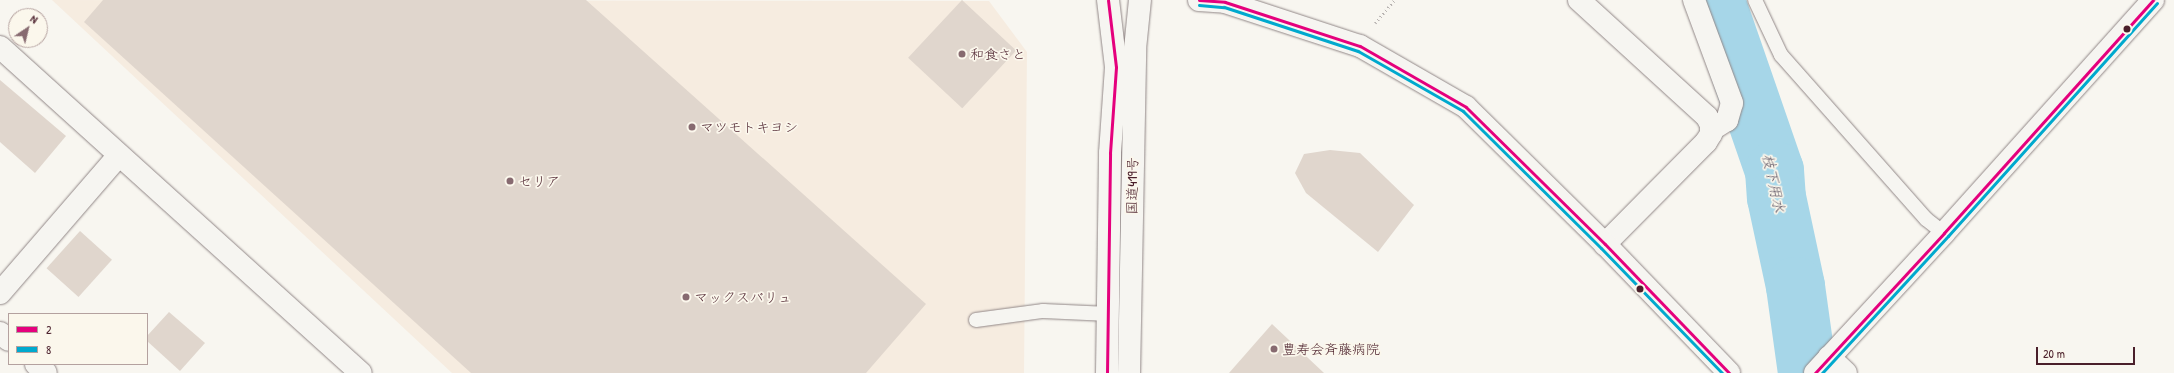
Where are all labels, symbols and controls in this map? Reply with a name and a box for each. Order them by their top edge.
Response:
north arrow [8,8,48,48]
text: N [28,12,41,26]
unlabelled marker [2122,24,2132,34]
place label: 和食さと [970,46,1026,62]
marker: 和食さと [957,49,967,59]
place label: マツモトキヨシ [700,119,798,135]
marker: マツモトキヨシ [687,122,697,132]
water label: 枝下用水 [1759,152,1789,214]
street label: 国道419号 [1123,157,1141,215]
place label: セリア [518,173,560,189]
marker: セリア [505,176,515,186]
unlabelled marker [1635,284,1645,294]
place label: マックスバリュ [694,289,792,305]
marker: マックスバリュ [681,292,691,302]
legend [8,313,148,365]
text: 2 [46,321,52,338]
scale bar [2038,339,2137,365]
text: 8 [46,341,51,358]
place label: 豊寿会斉藤病院 [1282,341,1380,357]
marker: 豊寿会斉藤病院 [1269,344,1279,354]
text: 20 m [2043,345,2065,362]

